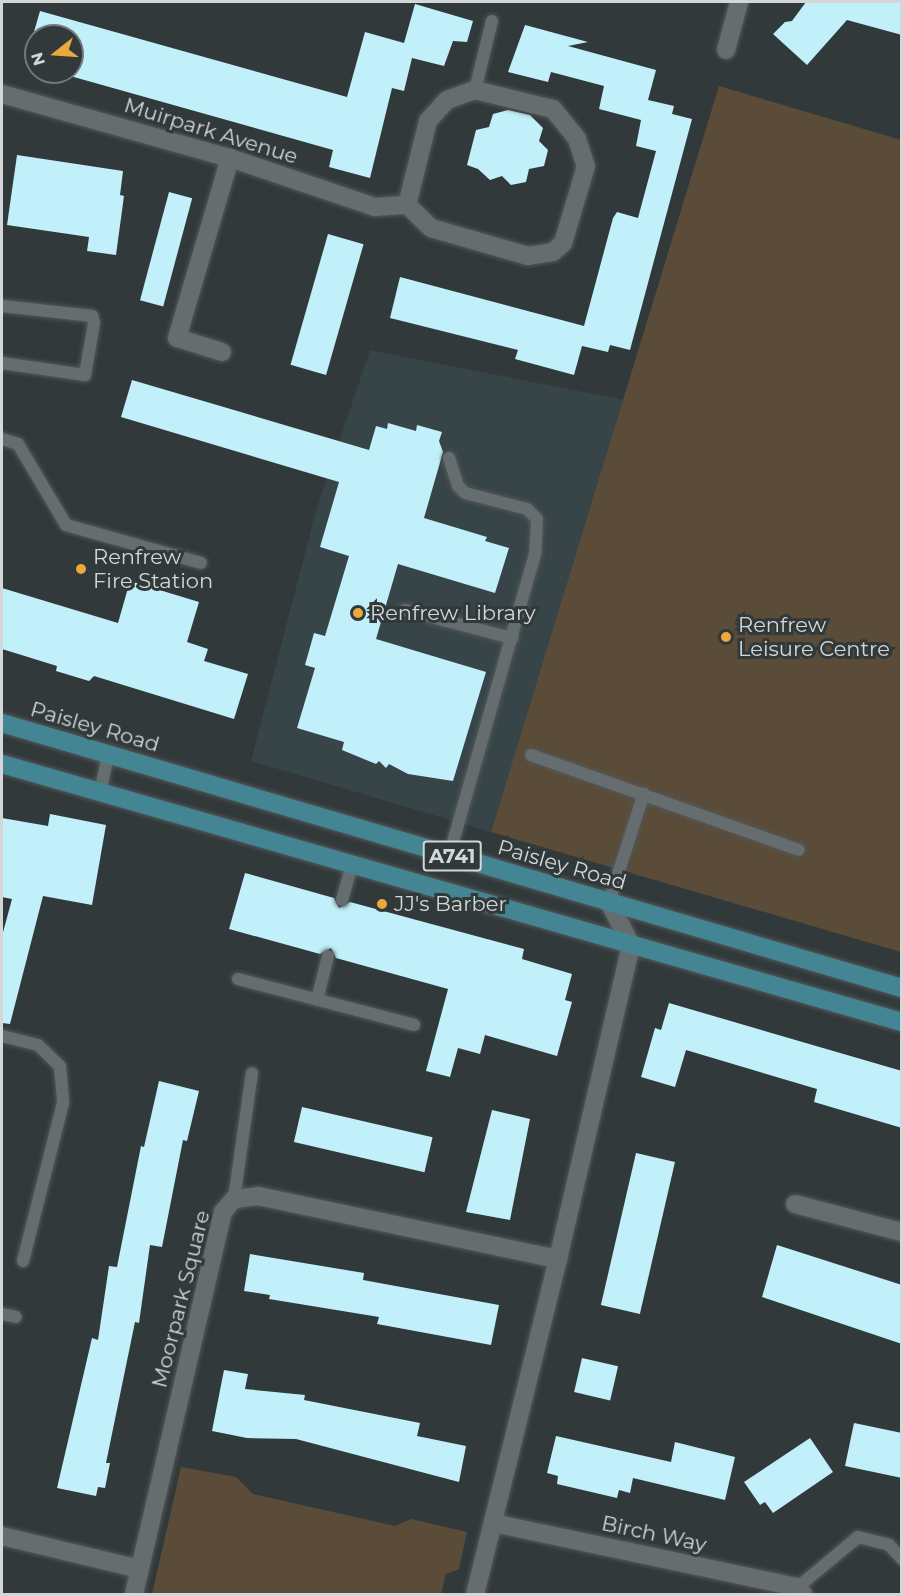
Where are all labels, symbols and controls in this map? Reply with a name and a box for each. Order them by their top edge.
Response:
north arrow [24,24,84,84]
text: N [27,50,49,68]
street label: Muirpark Avenue [121,93,301,169]
place label: Renfrew Fire Station [93,544,213,594]
marker: Renfrew Fire Station [74,562,88,576]
place label: Renfrew Library [370,600,536,626]
marker: Renfrew Library [351,606,365,620]
place label: Renfrew Leisure Centre [738,612,890,662]
marker: Renfrew Leisure Centre [719,630,733,644]
street label: Paisley Road [28,697,162,757]
street label: Paisley Road [495,835,629,895]
road number: A741 [422,839,482,873]
place label: JJ's Barber [394,891,507,917]
marker: JJ's Barber [375,897,389,911]
street label: Moorpark Square [147,1208,215,1390]
street label: Birch Way [599,1511,709,1557]

